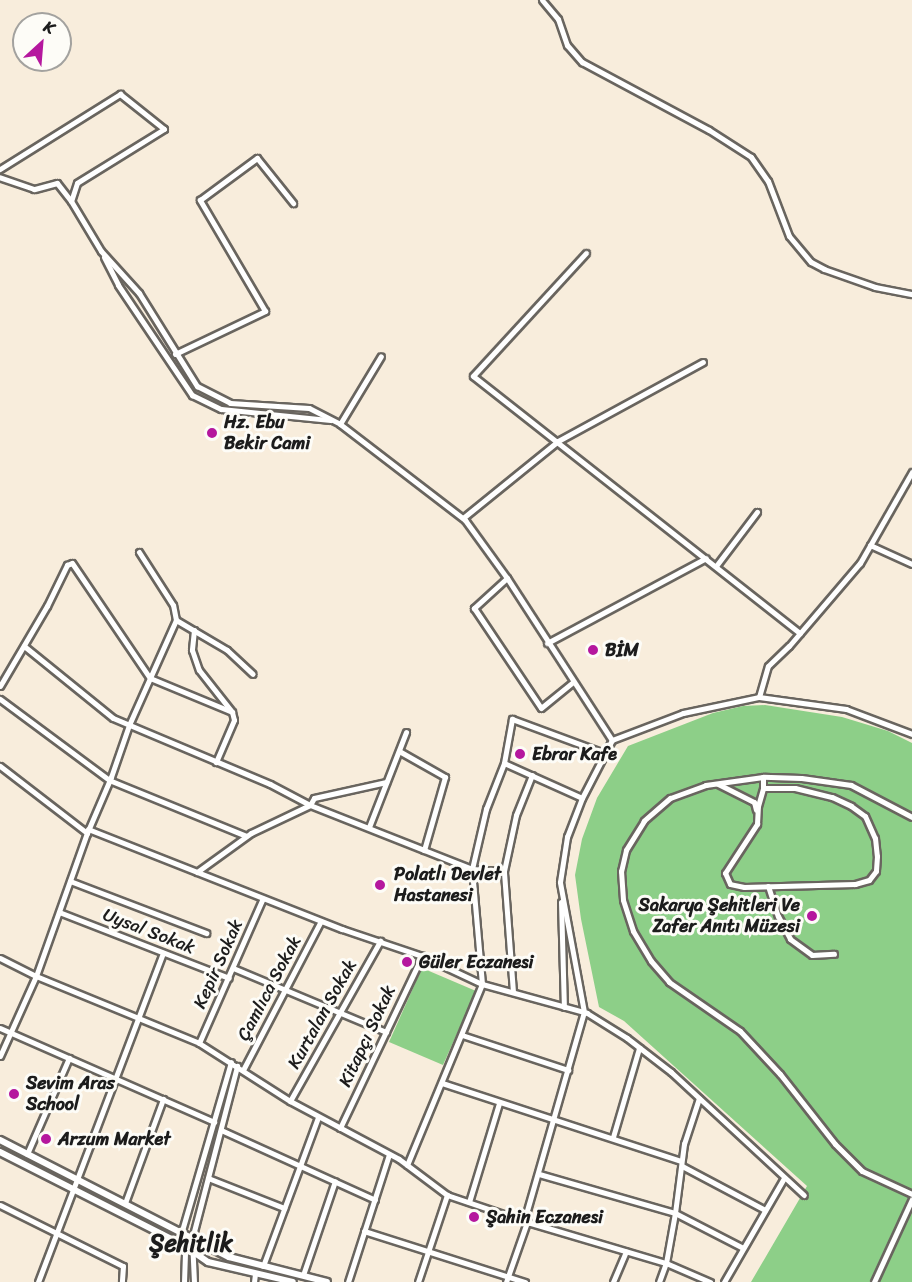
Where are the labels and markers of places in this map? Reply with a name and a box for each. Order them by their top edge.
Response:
place label: Hz. Ebu Bekir Cami [224,412,310,454]
marker: Hz. Ebu Bekir Cami [205,426,219,440]
place label: BİM [605,639,639,661]
marker: BİM [586,643,600,657]
place label: Ebrar Kafe [532,743,618,765]
marker: Ebrar Kafe [513,747,527,761]
place label: Polatlı Devlet Hastanesi [394,864,501,906]
marker: Polatlı Devlet Hastanesi [371,876,389,894]
place label: Sakarya Şehitleri Ve Zafer Anıtı Müzesi [639,895,800,938]
marker: Sakarya Şehitleri Ve Zafer Anıtı Müzesi [805,909,819,923]
place label: Güler Eczanesi [419,951,535,973]
marker: Güler Eczanesi [400,955,414,969]
place label: Sevim Aras School [26,1073,115,1116]
marker: Sevim Aras School [7,1087,21,1101]
place label: Arzum Market [58,1128,171,1150]
marker: Arzum Market [39,1132,53,1146]
place label: Şahin Eczanesi [486,1206,604,1228]
marker: Şahin Eczanesi [467,1210,481,1224]

